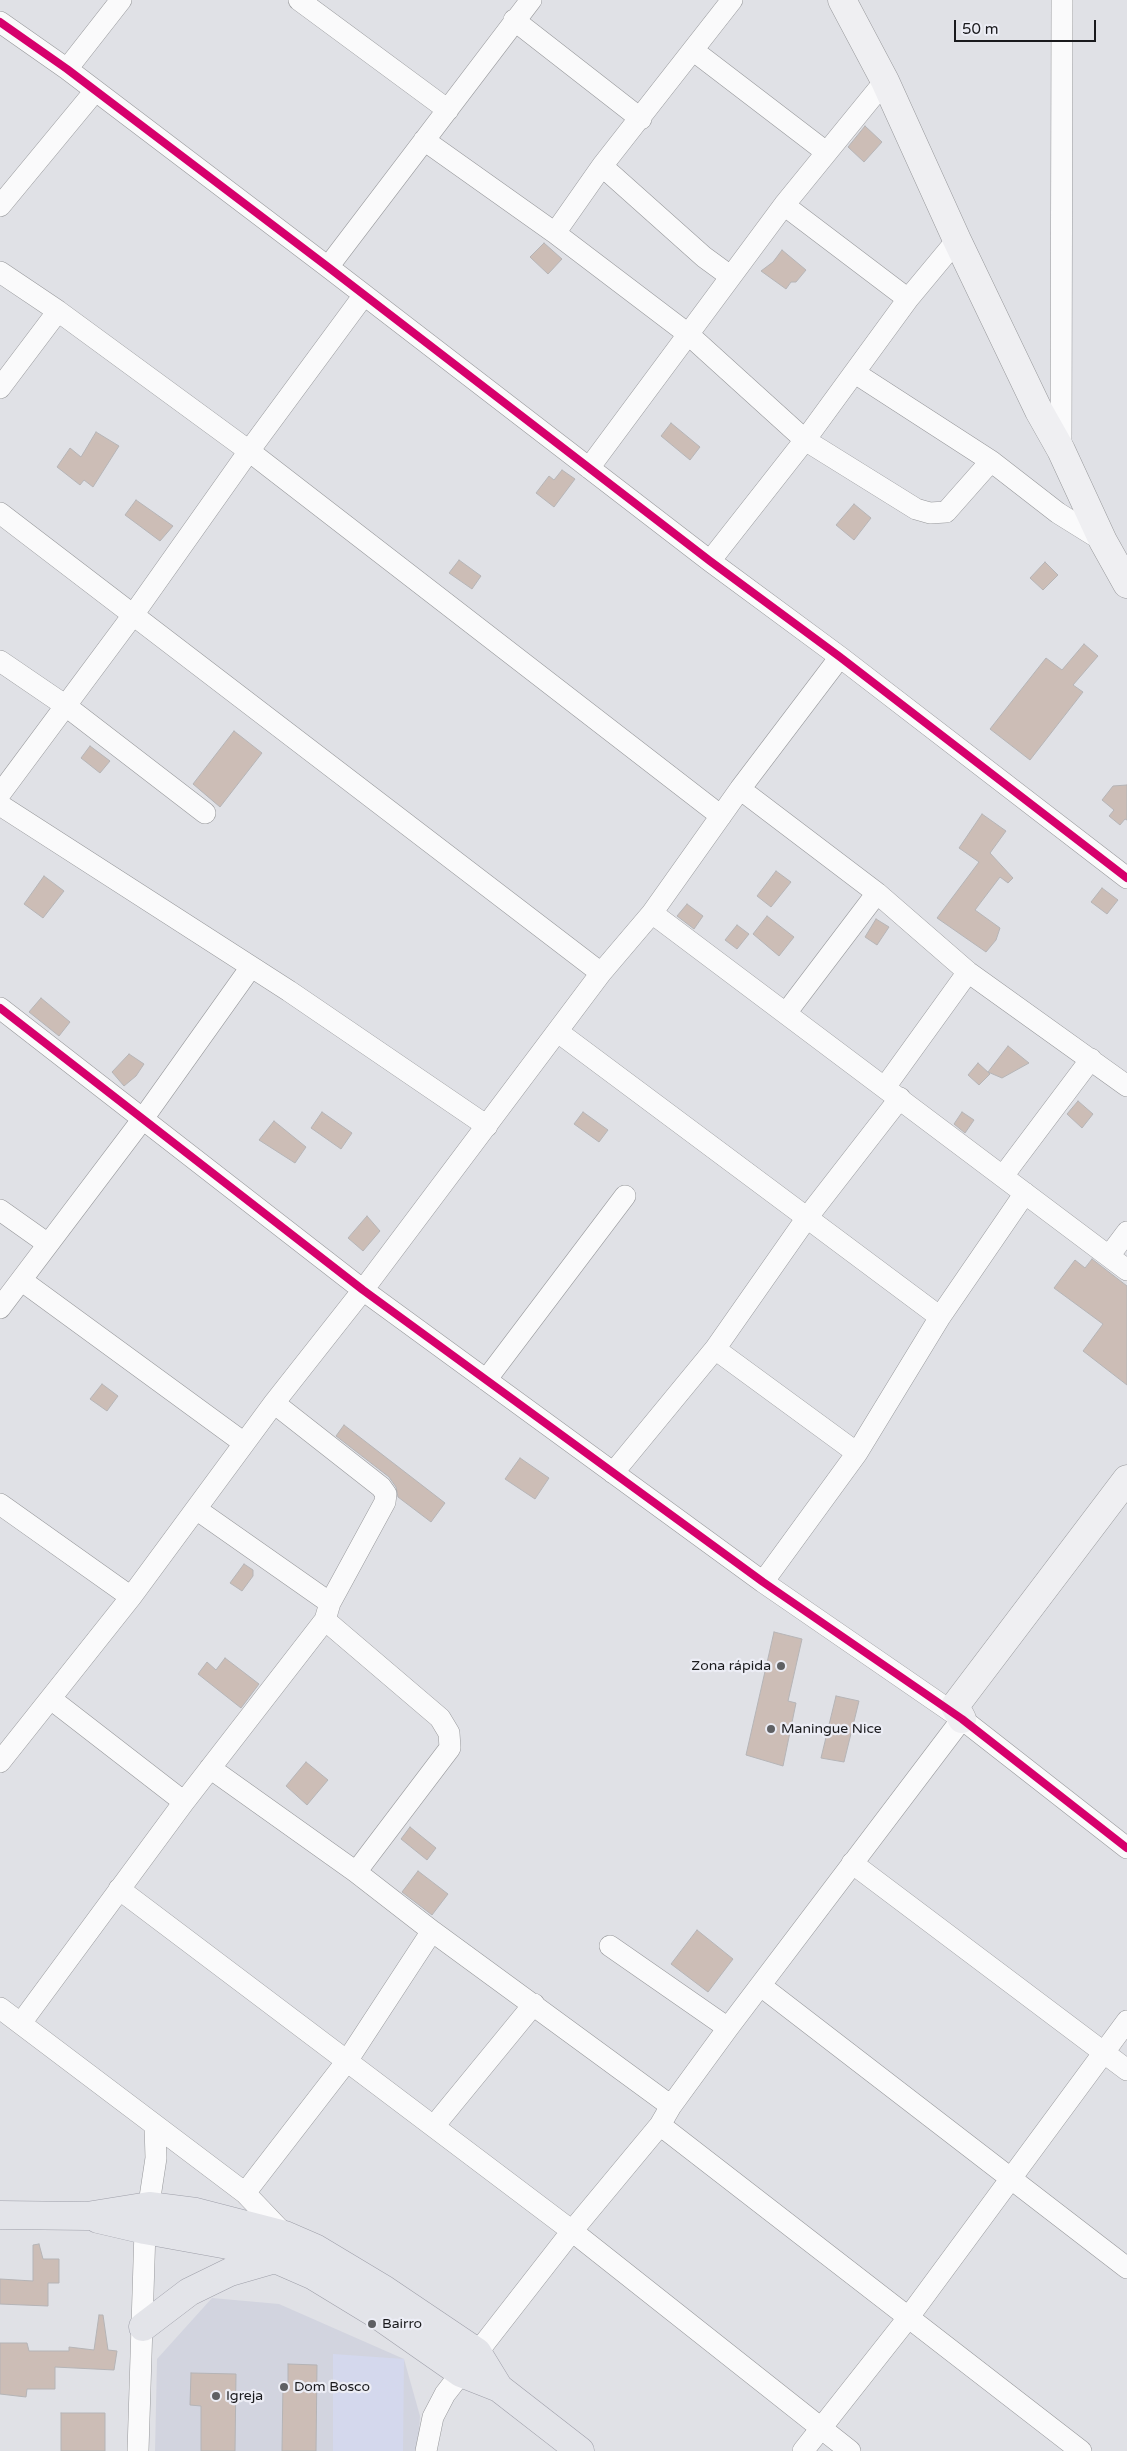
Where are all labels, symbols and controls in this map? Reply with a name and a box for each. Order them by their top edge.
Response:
scale bar [957,10,1100,42]
text: 50 m [962,20,999,38]
place label: Zona rápida [691,1658,771,1674]
marker: Zona rápida [775,1660,787,1672]
place label: Maningue Nice [781,1721,882,1737]
marker: Maningue Nice [765,1723,777,1735]
place label: Bairro [382,2316,422,2332]
marker: Bairro [366,2318,378,2330]
place label: Dom Bosco [294,2379,370,2395]
marker: Dom Bosco [278,2381,290,2393]
place label: Igreja [226,2388,263,2404]
marker: Igreja [210,2390,222,2402]

